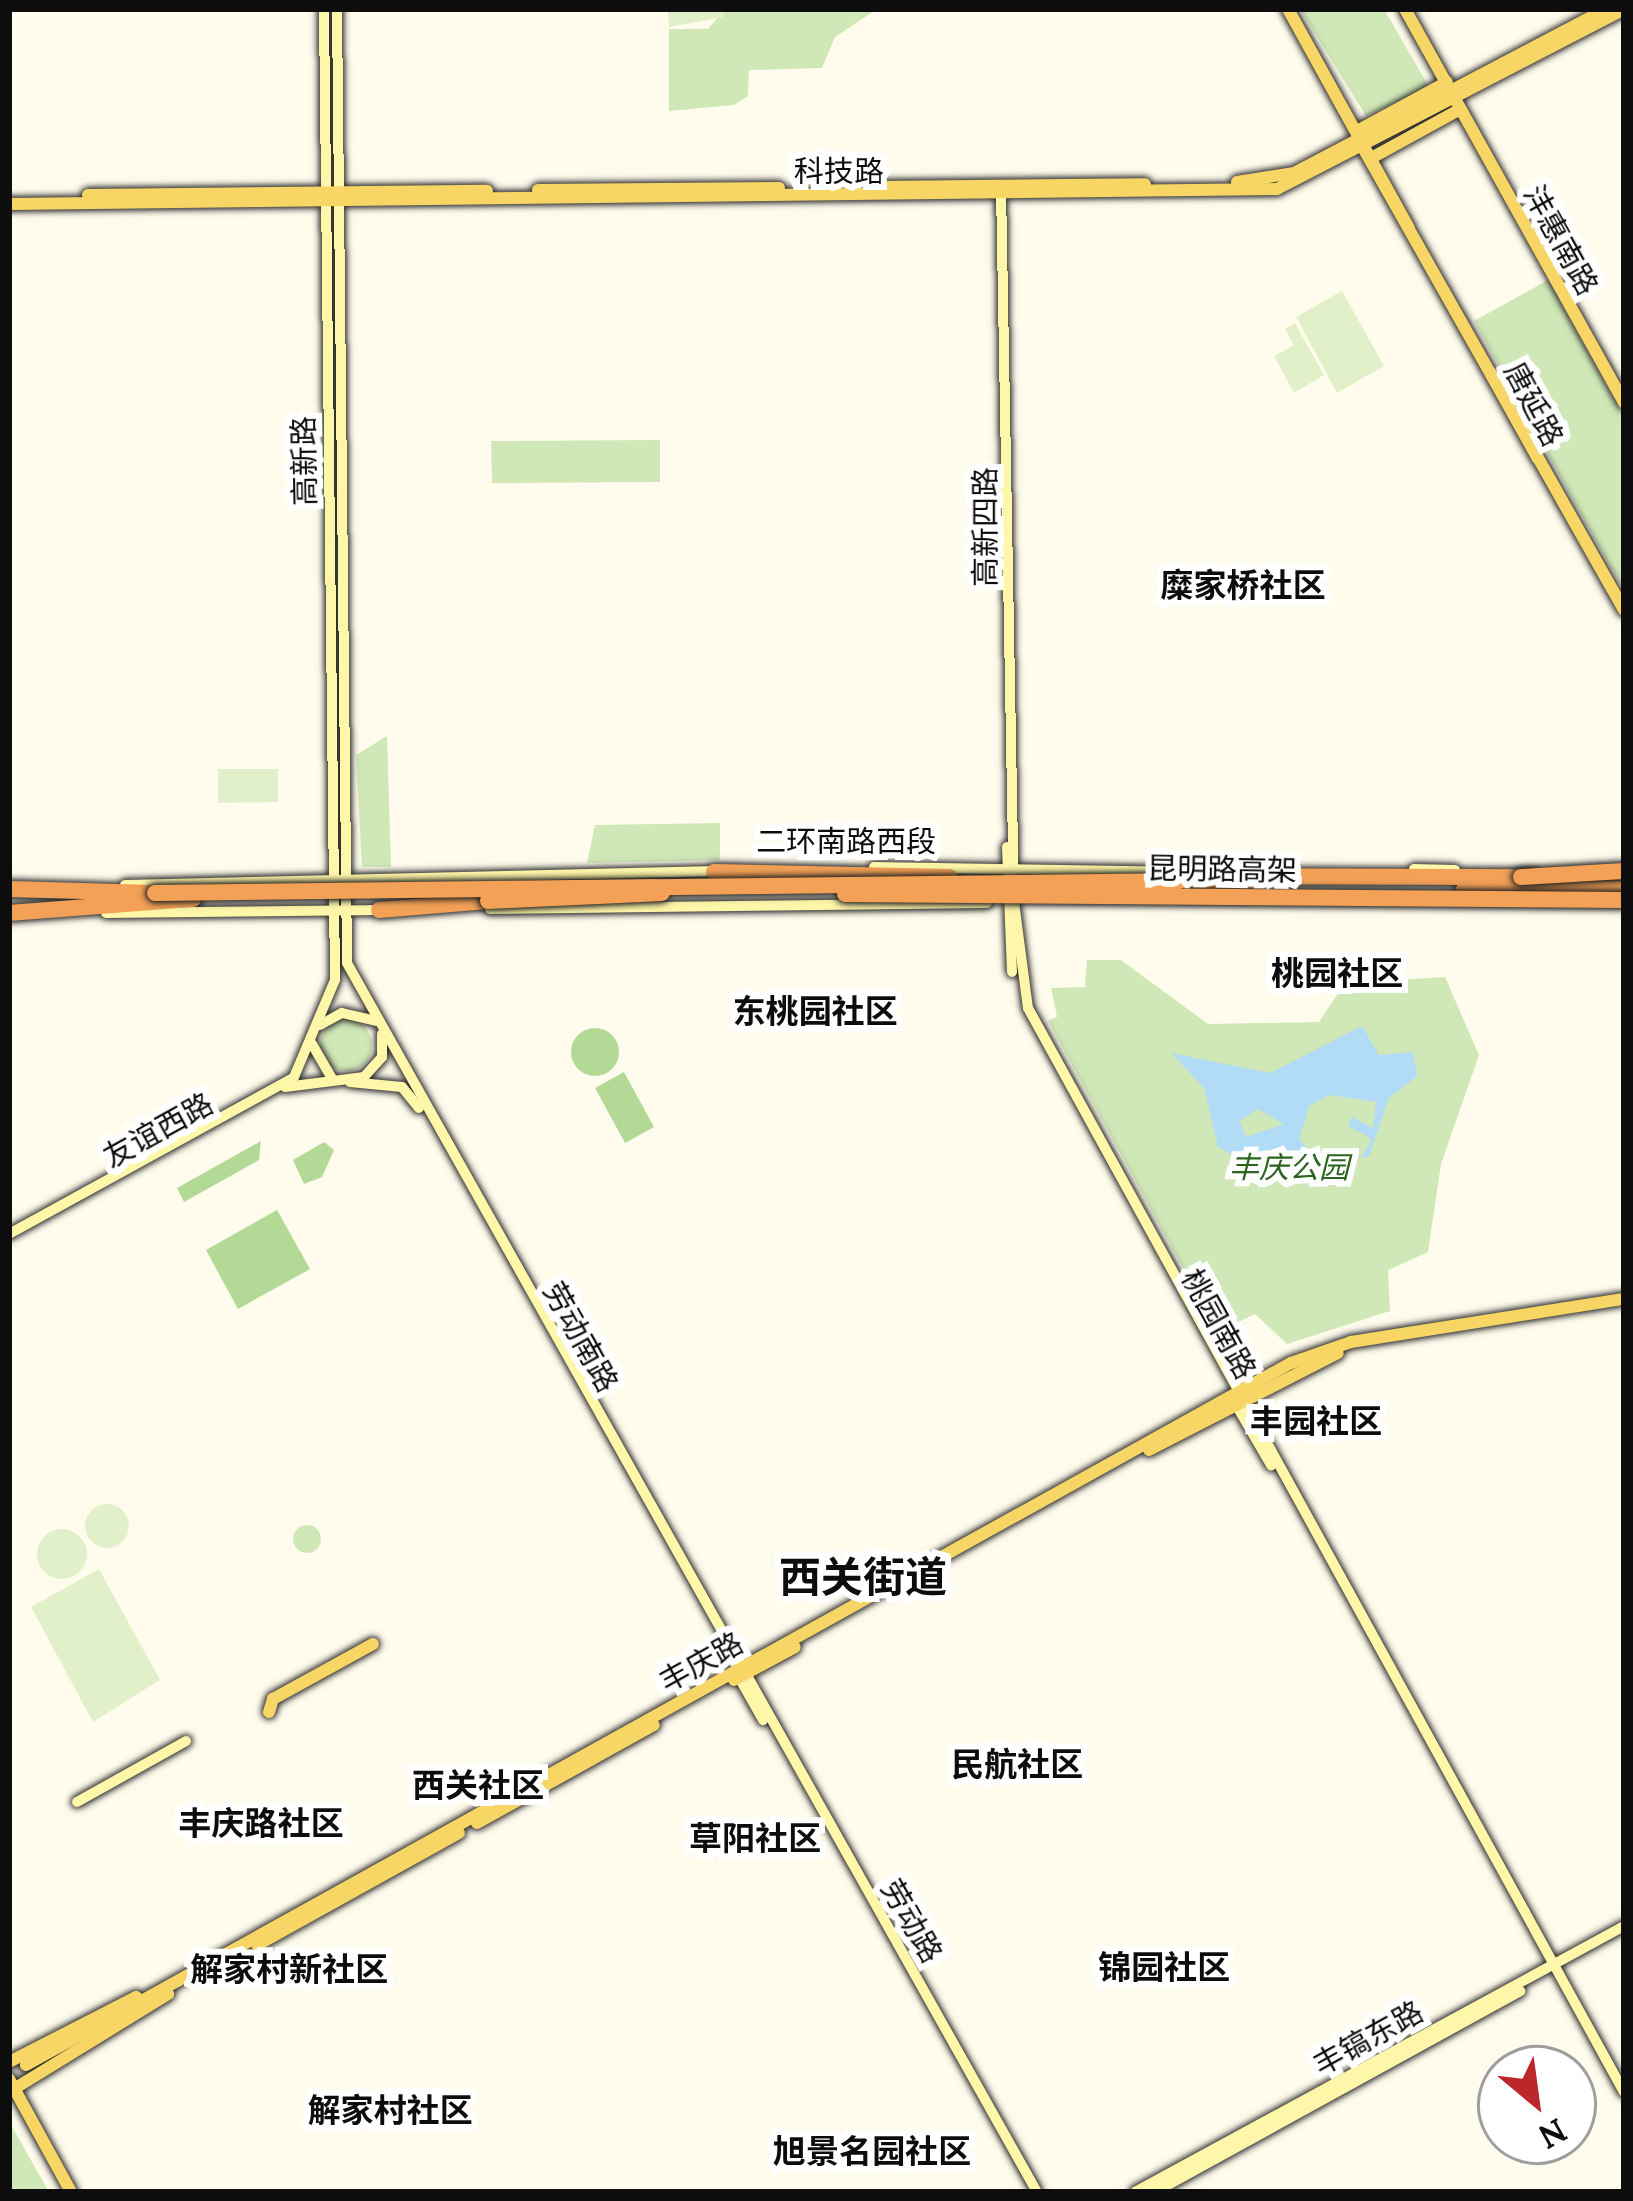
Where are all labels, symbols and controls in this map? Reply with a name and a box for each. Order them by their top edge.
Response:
street label: 科技路 [794,153,884,189]
street label: 沣惠南路 [1516,179,1606,301]
street label: 唐延路 [1497,356,1571,452]
street label: 高新路 [285,416,323,506]
street label: 高新四路 [967,467,1003,587]
district label: 糜家桥社区 [1161,566,1325,606]
street label: 二环南路西段 [756,823,936,859]
street label: 昆明路高架 [1147,850,1297,888]
district label: 桃园社区 [1271,954,1403,994]
district label: 东桃园社区 [733,992,897,1032]
street label: 友谊西路 [97,1085,219,1175]
park label: 丰庆公园 [1229,1149,1349,1185]
street label: 桃园南路 [1174,1263,1264,1385]
street label: 劳动南路 [536,1276,626,1398]
district label: 丰园社区 [1250,1402,1382,1442]
district label: 西关街道 [779,1552,947,1602]
street label: 丰庆路 [653,1624,749,1700]
district label: 民航社区 [951,1745,1083,1785]
district label: 西关社区 [412,1766,544,1806]
district label: 丰庆路社区 [179,1804,343,1844]
district label: 草阳社区 [689,1819,821,1859]
street label: 劳动路 [874,1873,950,1969]
district label: 锦园社区 [1098,1948,1230,1988]
district label: 解家村新社区 [190,1950,388,1990]
street label: 丰镐东路 [1307,1993,1429,2083]
north arrow [1477,2045,1597,2165]
district label: 解家村社区 [308,2091,472,2131]
text: N [1532,2109,1574,2158]
district label: 旭景名园社区 [773,2132,971,2172]

